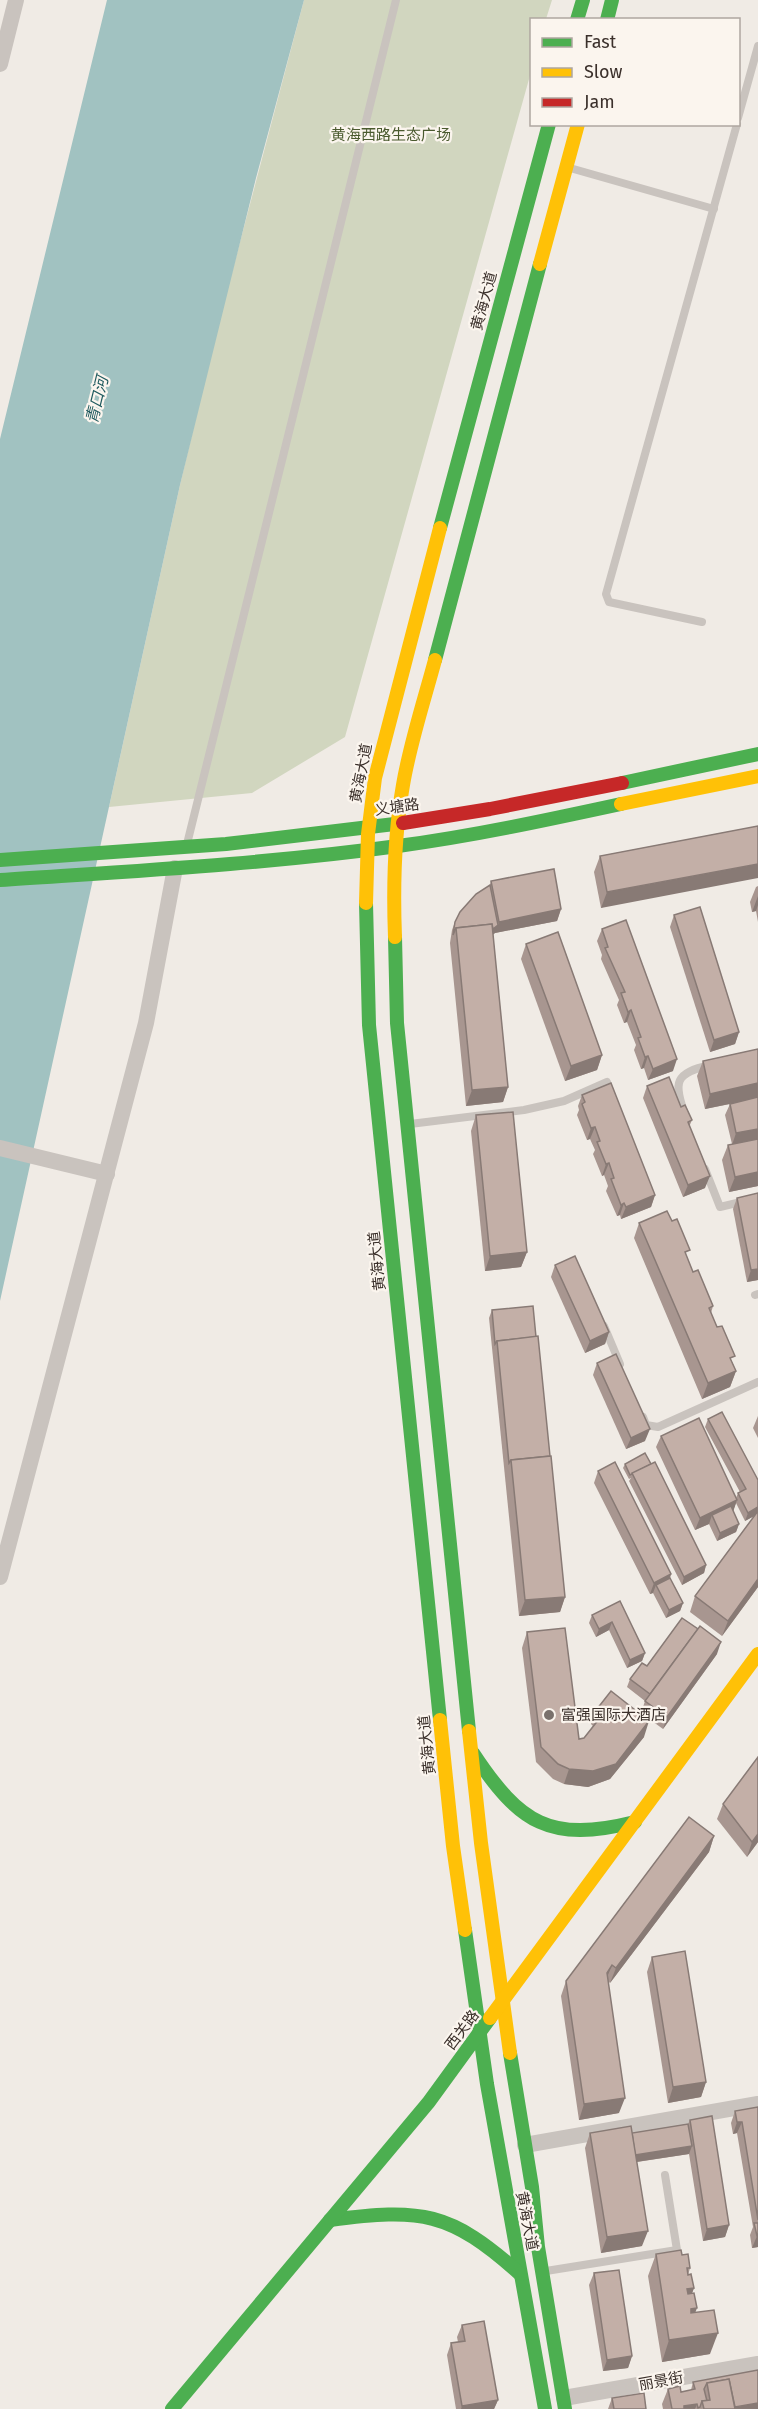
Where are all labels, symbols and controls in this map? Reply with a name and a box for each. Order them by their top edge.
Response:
legend [530,18,740,126]
text: Fast [584,31,617,53]
text: Slow [584,61,623,83]
text: Jam [584,91,615,113]
park label: 黄海西路生态广场 [331,126,451,144]
street label: 黄海大道 [468,270,500,332]
water label: 青口河 [82,372,113,426]
street label: 黄海大道 [346,742,376,804]
street label: 义塘路 [373,795,421,819]
street label: 黄海大道 [365,1230,389,1292]
place label: 富强国际大酒店 [561,1706,666,1724]
marker: 富强国际大酒店 [542,1708,556,1722]
street label: 黄海大道 [415,1714,439,1776]
street label: 西关路 [441,2007,483,2053]
street label: 黄海大道 [512,2190,542,2252]
street label: 丽景街 [637,2368,685,2394]

